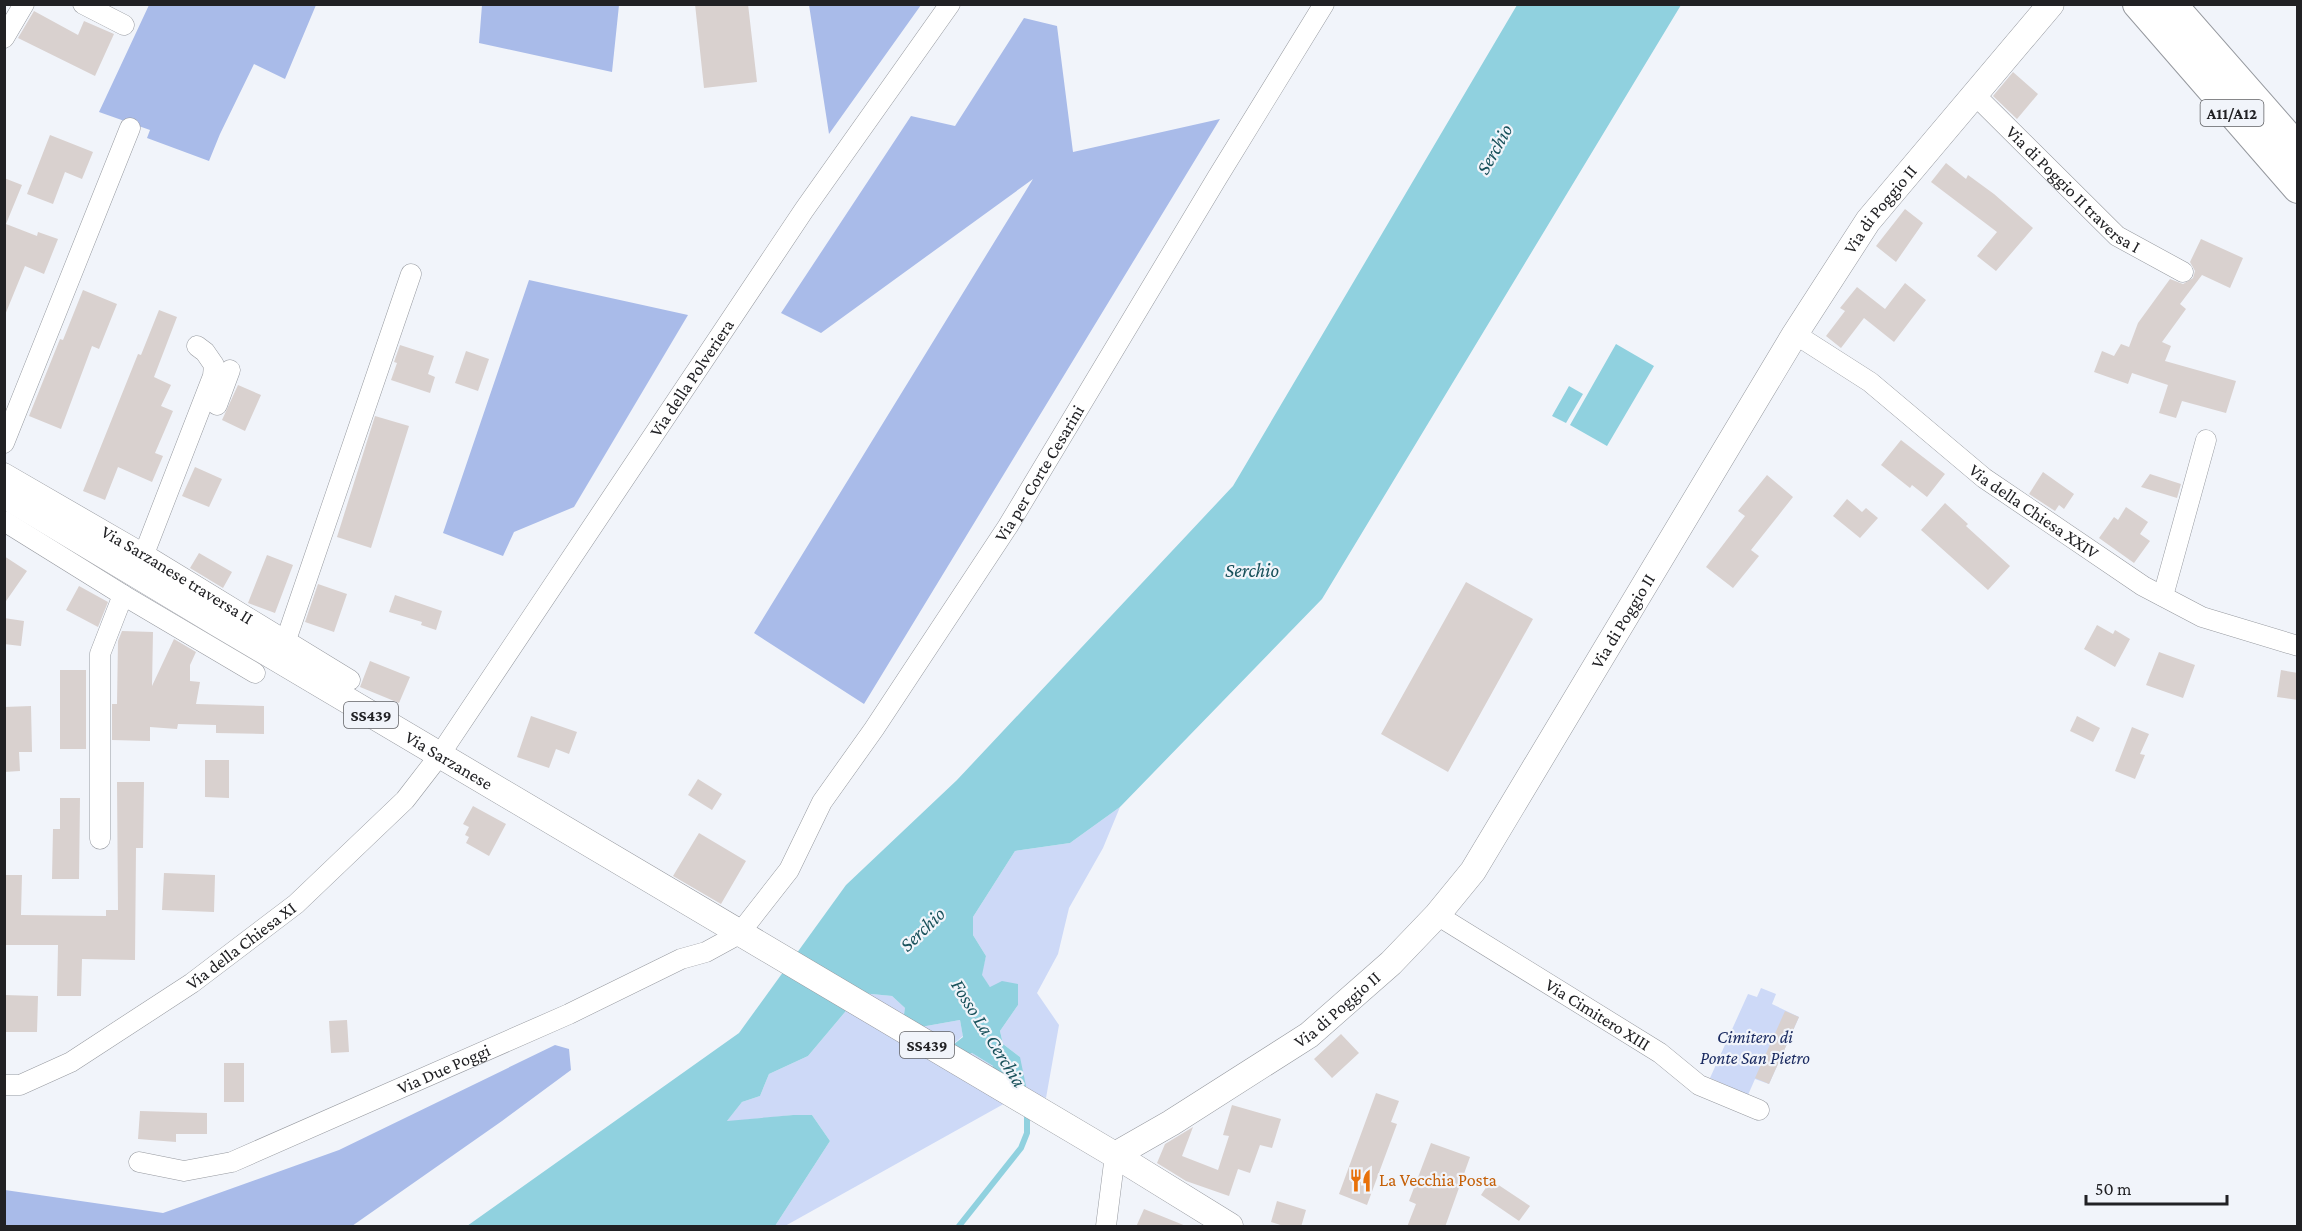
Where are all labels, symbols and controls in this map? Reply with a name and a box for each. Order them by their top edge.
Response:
road number: A11/A12 [2200,100,2264,126]
water label: Serchio [1471,120,1517,178]
street label: Via di Poggio II traversa I [2002,122,2144,257]
street label: Via di Poggio II [1840,161,1921,257]
street label: Via della Polveriera [645,316,738,440]
street label: Via per Corte Cesarini [990,401,1088,546]
street label: Via della Chiesa XXIV [1965,460,2103,563]
street label: Via Sarzanese traversa II [98,521,257,628]
water label: Serchio [1225,559,1279,581]
street label: Via di Poggio II [1587,570,1659,672]
road number: SS439 [344,702,398,728]
street label: Via Sarzanese [402,727,496,794]
street label: Via della Chiesa XI [182,898,300,994]
water label: Serchio [895,902,949,956]
street label: Via di Poggio II [1290,967,1384,1052]
street label: Via Cimitero XIII [1542,974,1654,1054]
water label: Fosso La Cerchia [947,975,1031,1091]
park label: Cimitero di Ponte San Pietro [1700,1027,1810,1068]
road number: SS439 [900,1032,954,1058]
street label: Via Due Poggi [394,1040,493,1098]
restaurant icon: La Vecchia Posta [1348,1167,1374,1193]
scale bar [2086,1168,2227,1206]
place label: La Vecchia Posta [1379,1170,1497,1190]
text: 50 m [2095,1179,2132,1199]

